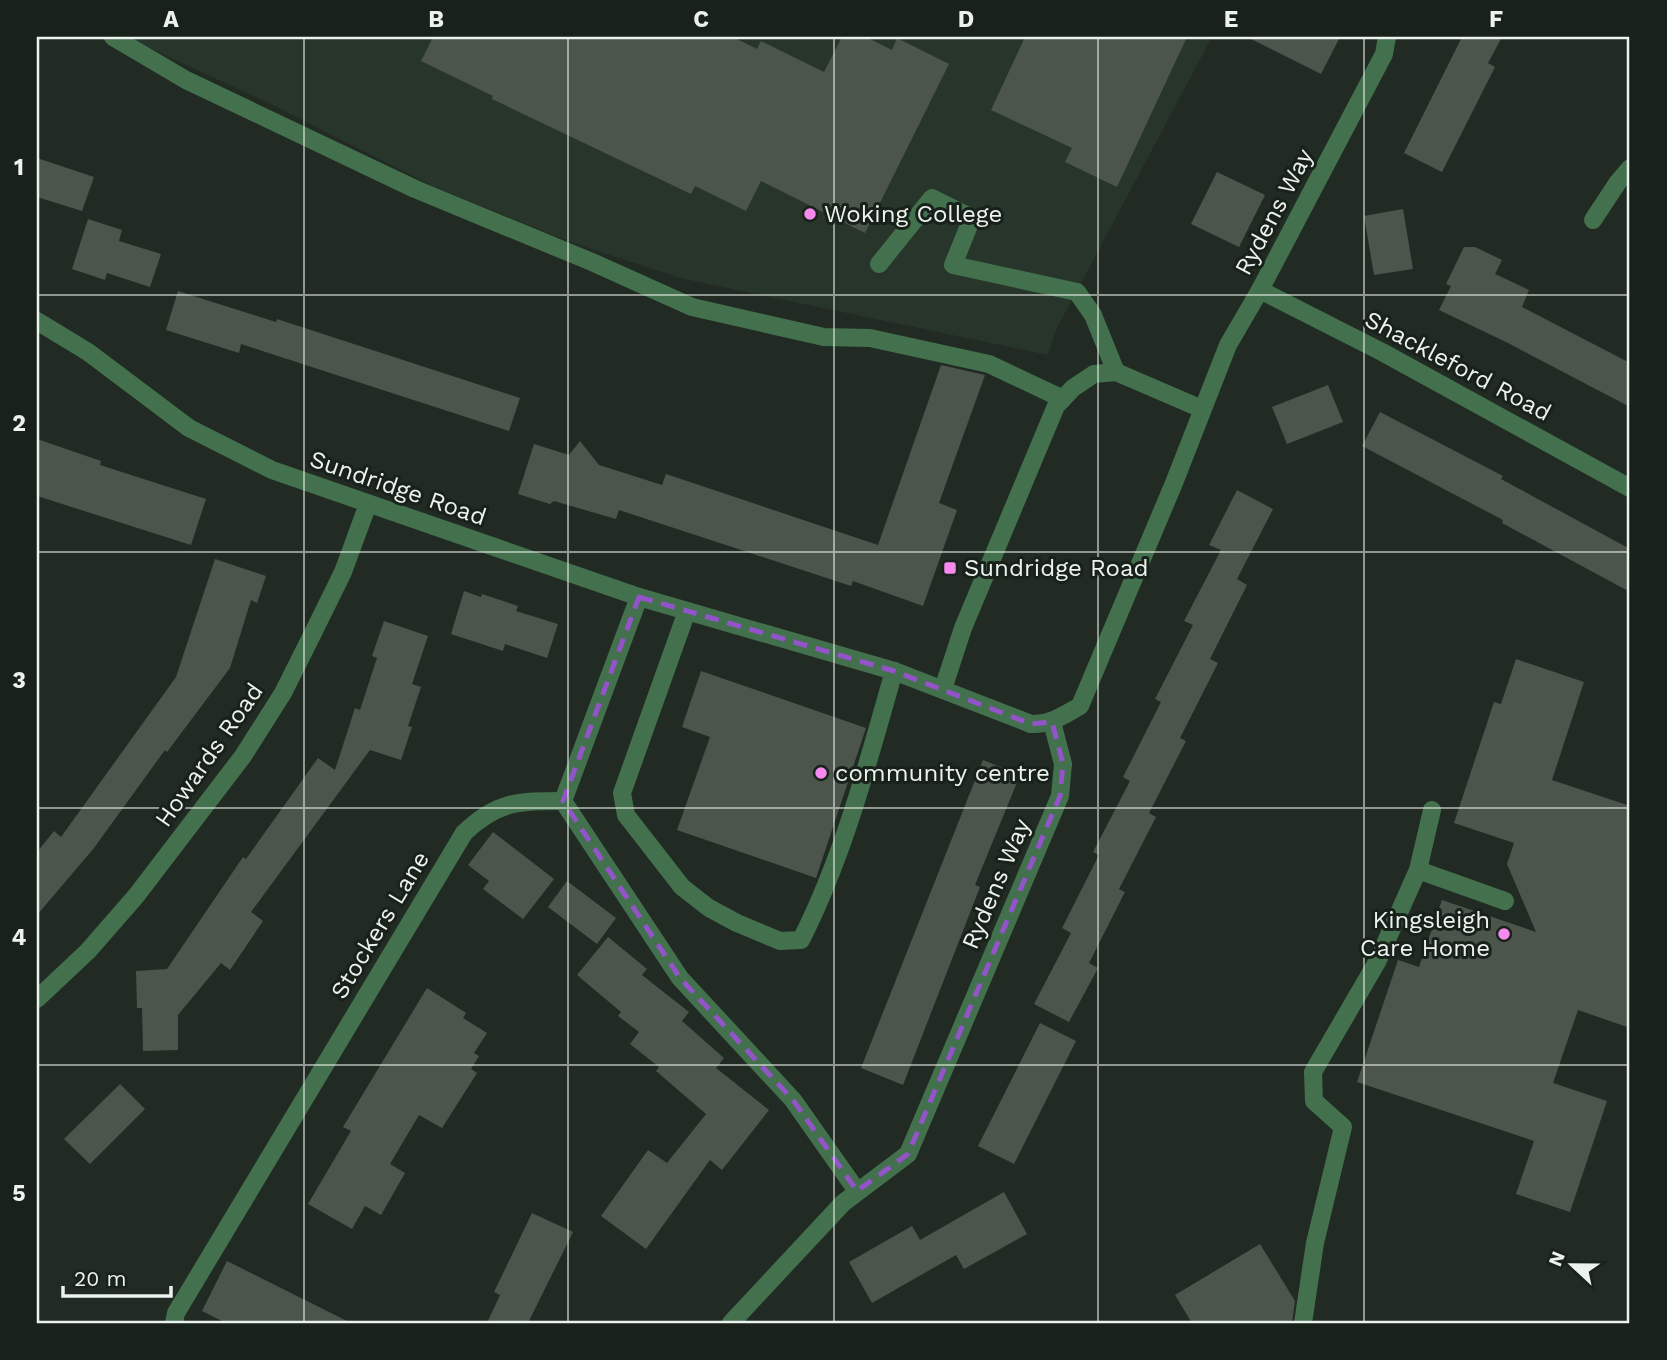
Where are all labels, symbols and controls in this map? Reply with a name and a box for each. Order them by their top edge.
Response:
text: A [163,6,179,33]
text: B [428,6,444,33]
text: C [693,6,709,33]
text: D [958,6,974,33]
text: E [1224,6,1238,33]
text: F [1489,6,1503,33]
street label: Rydens Way [1229,144,1319,280]
text: 1 [14,154,24,181]
place label: Woking College [824,200,1002,228]
marker: Woking College [802,206,818,222]
street label: Shackleford Road [1360,305,1556,427]
text: 2 [12,410,26,437]
street label: Sundridge Road [306,445,490,531]
place label: Sundridge Road [964,554,1149,582]
marker: Sundridge Road [942,560,958,576]
text: 3 [12,667,26,694]
street label: Howards Road [149,678,269,832]
place label: community centre [835,759,1050,787]
marker: community centre [813,765,829,781]
street label: Rydens Way [956,814,1036,953]
street label: Stockers Lane [325,846,435,1004]
place label: Kingsleigh Care Home [1360,906,1490,962]
text: 4 [12,924,27,951]
marker: Kingsleigh Care Home [1496,926,1512,942]
text: 5 [12,1180,26,1207]
north arrow [1538,1230,1608,1300]
text: N [1543,1248,1570,1270]
scale bar [63,1255,172,1299]
text: 20 m [74,1266,126,1291]

